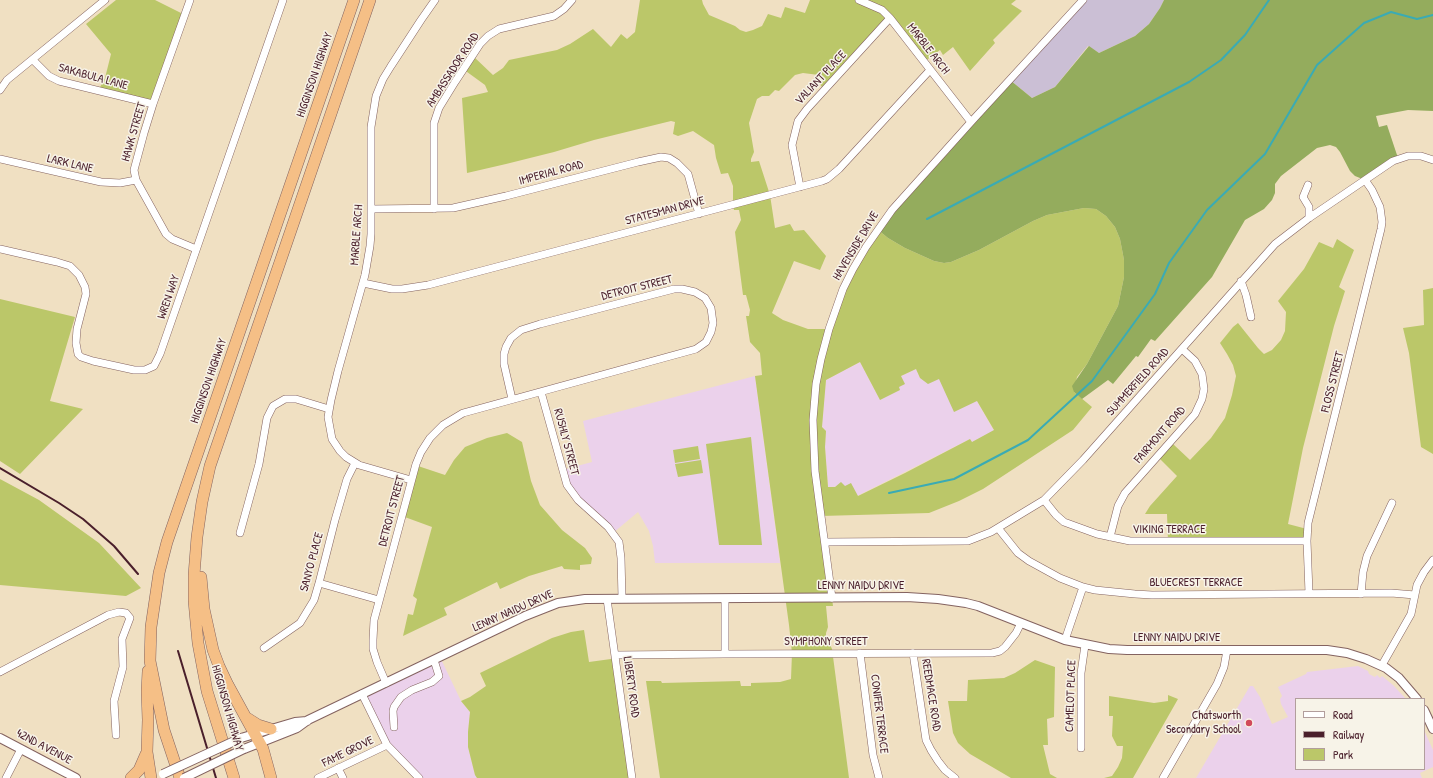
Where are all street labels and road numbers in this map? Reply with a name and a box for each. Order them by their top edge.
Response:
street label: MARBLE ARCH [904,21,952,77]
street label: AMBASSADOR ROAD [424,30,482,110]
street label: HIGGINSON HIGHWAY [294,31,336,119]
street label: VALIANT PLACE [792,48,850,108]
street label: SAKABULA LANE [57,61,129,93]
street label: HAWK STREET [119,101,149,163]
street label: LARK LANE [46,152,94,176]
street label: IMPERIAL ROAD [517,157,585,189]
street label: STATESMAN DRIVE [624,193,706,229]
street label: MARBLE ARCH [348,204,366,266]
street label: HAVENSIDE DRIVE [830,209,882,283]
street label: DETROIT STREET [600,272,674,304]
street label: WREN WAY [155,273,183,321]
street label: HIGGINSON HIGHWAY [188,337,230,425]
street label: SUMMERFIELD ROAD [1104,345,1172,419]
street label: FLOSS STREET [1318,350,1348,414]
street label: FAIRMONT ROAD [1131,404,1189,466]
street label: RUSHLY STREET [550,407,582,477]
street label: DETROIT STREET [376,474,408,548]
street label: VIKING TERRACE [1132,523,1206,537]
street label: SANYO PLACE [297,531,327,593]
street label: BLUECREST TERRACE [1149,576,1243,590]
street label: LENNY NAIDU DRIVE [818,579,904,593]
street label: LENNY NAIDU DRIVE [470,587,556,635]
street label: LENNY NAIDU DRIVE [1134,631,1220,645]
street label: SYMPHONY STREET [784,635,868,649]
street label: LIBERTY ROAD [620,656,642,718]
street label: REEDMACE ROAD [918,658,944,732]
street label: CAMELOT PLACE [1063,660,1079,732]
street label: HIGGINSON HIGHWAY [208,663,246,753]
street label: CONIFER TERRACE [867,673,891,755]
street label: 42ND AVENUE [14,726,74,768]
street label: FAME GROVE [320,733,376,771]

